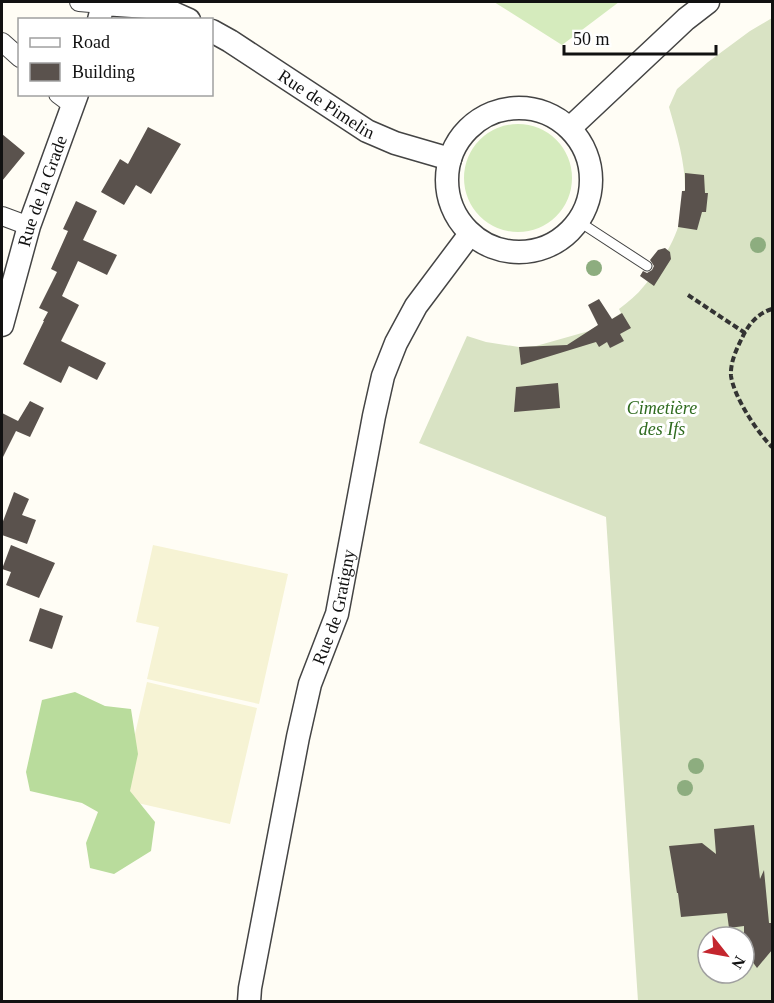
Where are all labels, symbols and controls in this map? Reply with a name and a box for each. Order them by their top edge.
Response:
legend [18,18,213,96]
scale bar [564,18,716,56]
text: 50 m [573,29,610,49]
text: Road [72,32,110,52]
text: Building [72,62,135,82]
street label: Rue de Pimelin [275,66,377,143]
street label: Rue de la Grade [14,133,71,249]
park label: Cimetière des Ifs [627,398,697,439]
street label: Rue de Gratigny [308,548,359,667]
north arrow [696,925,756,985]
text: N [728,953,749,972]

